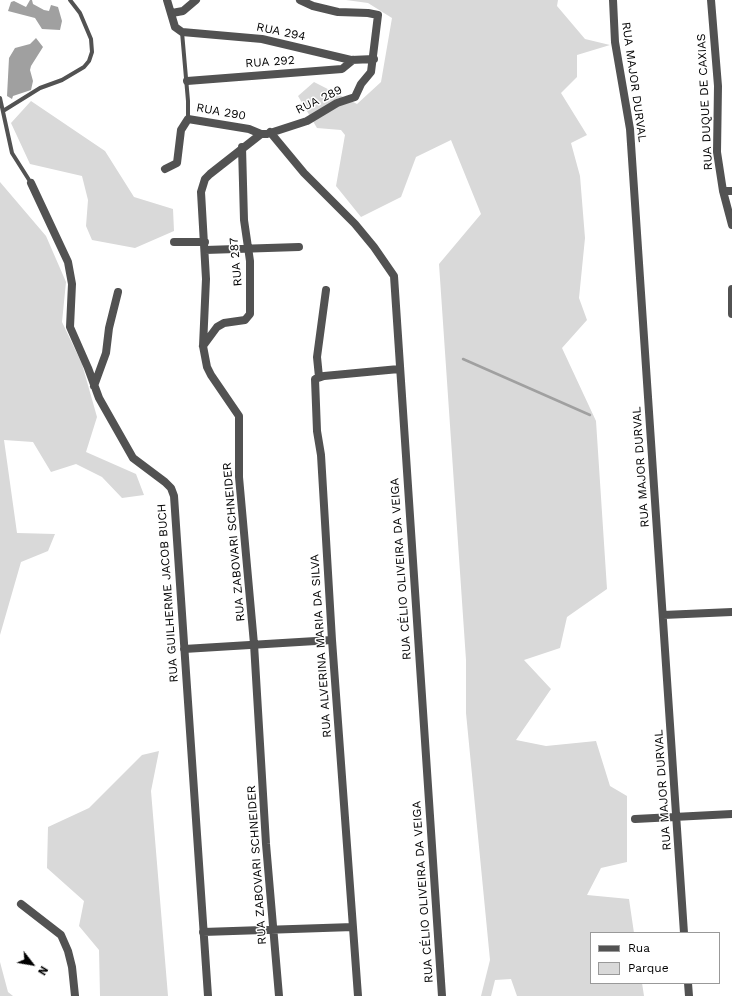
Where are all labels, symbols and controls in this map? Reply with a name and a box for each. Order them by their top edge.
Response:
street label: RUA 294 [255,20,307,44]
street label: RUA MAJOR DURVAL [618,21,650,143]
street label: RUA DUQUE DE CAXIAS [694,33,716,171]
street label: RUA 292 [245,53,295,71]
street label: RUA 289 [293,83,345,117]
street label: RUA 290 [195,101,247,123]
street label: RUA 287 [227,237,245,287]
street label: RUA MAJOR DURVAL [630,406,652,528]
street label: RUA ZABOVARI SCHNEIDER [220,462,248,622]
street label: RUA CÉLIO OLIVEIRA DA VEIGA [387,477,415,661]
street label: RUA GUILHERME JACOB BUCH [155,503,181,683]
street label: RUA ALVERINA MARIA DA SILVA [307,554,335,738]
street label: RUA MAJOR DURVAL [652,729,674,851]
street label: RUA ZABOVARI SCHNEIDER [244,785,270,945]
street label: RUA CÉLIO OLIVEIRA DA VEIGA [409,800,437,984]
legend [590,932,720,984]
text: Rua [628,941,650,955]
north arrow [12,944,52,984]
text: Parque [628,961,669,975]
text: N [35,964,50,977]

